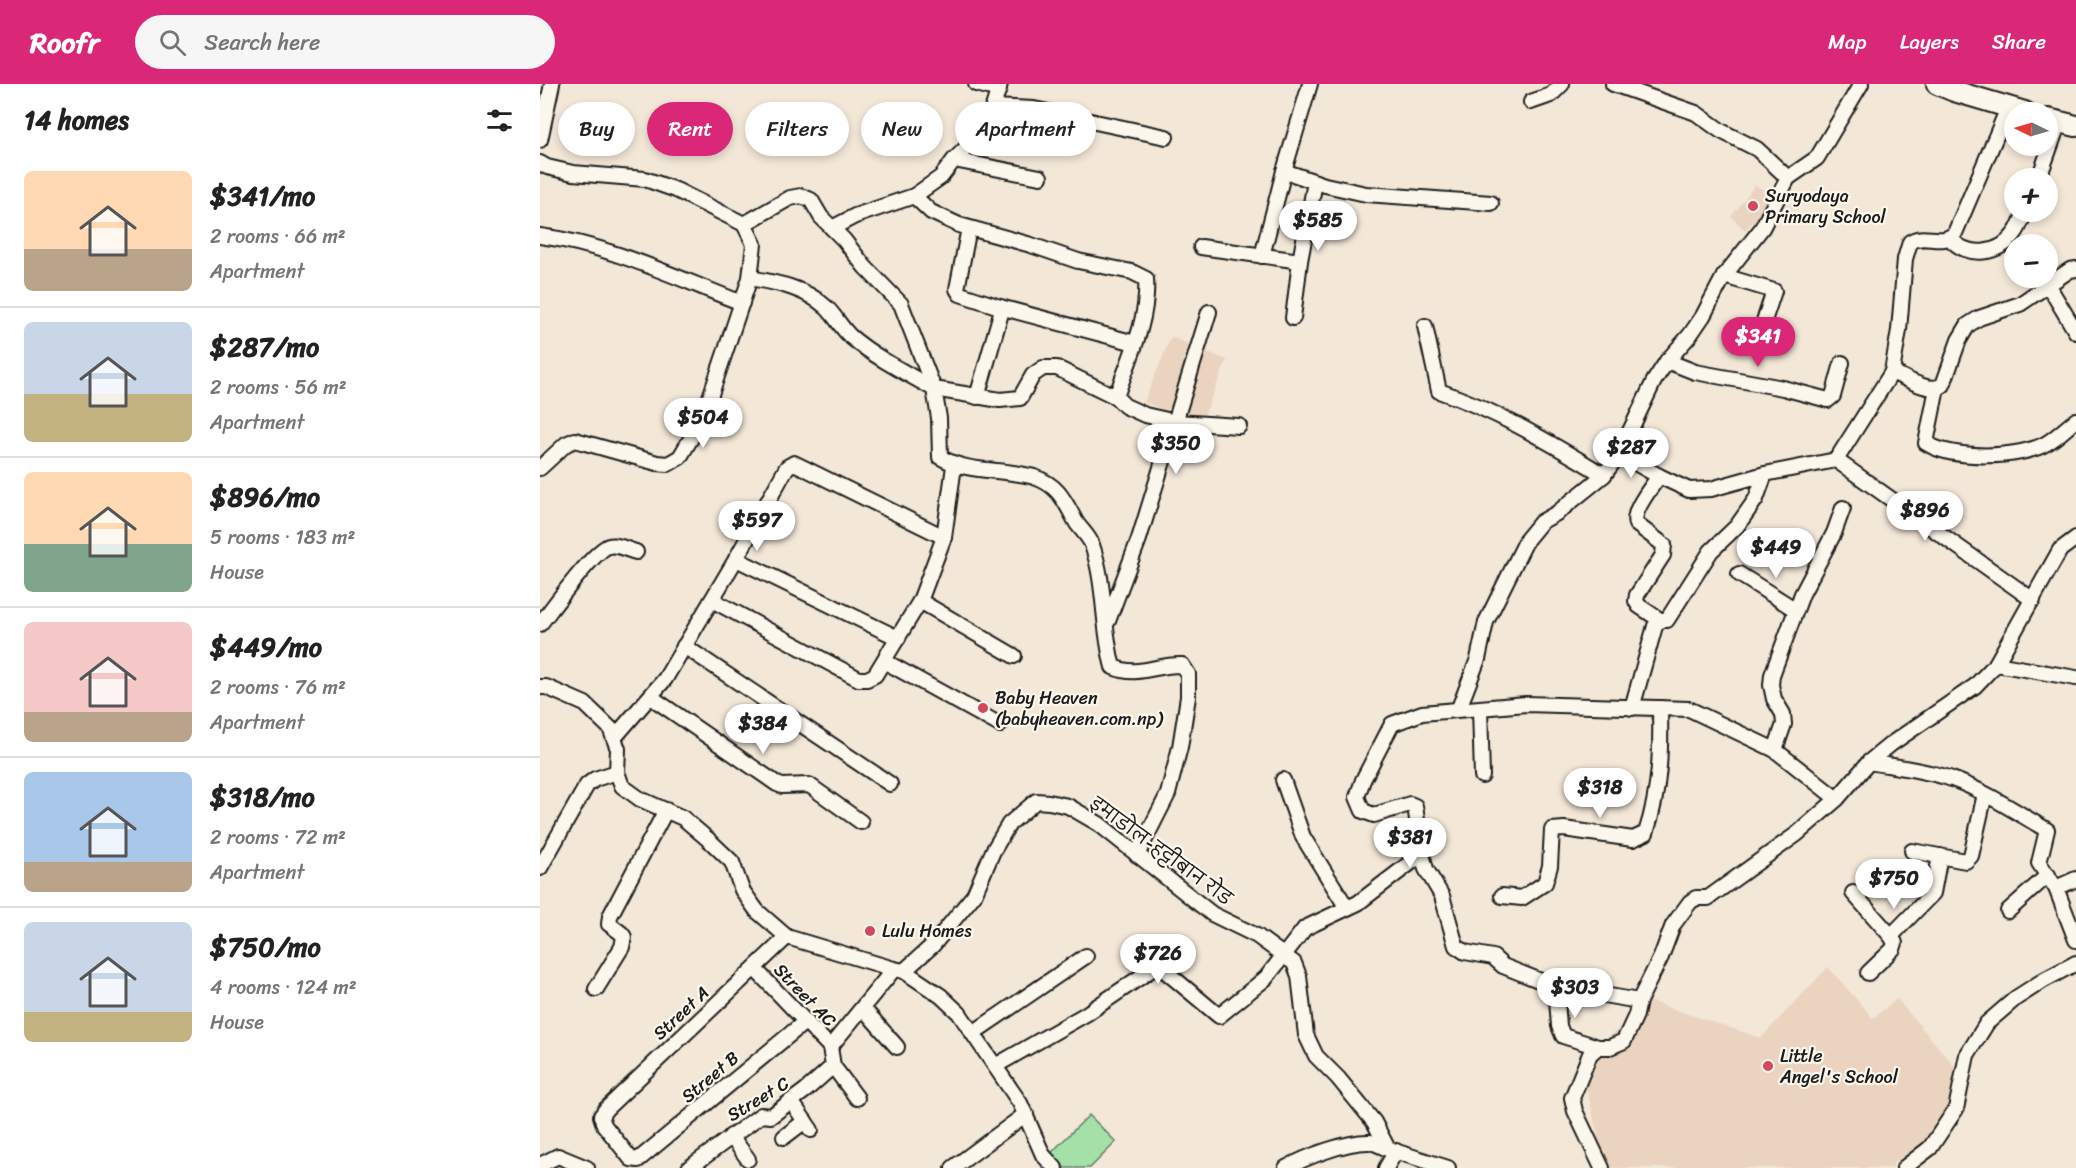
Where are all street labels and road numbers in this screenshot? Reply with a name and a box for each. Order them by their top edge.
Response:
street label: इमाडोल-हट्टीबान रोड [1083,788,1241,915]
street label: Street AC [766,955,845,1035]
street label: Street A [645,978,717,1048]
street label: Street B [674,1043,746,1111]
street label: Street C [721,1067,796,1130]

